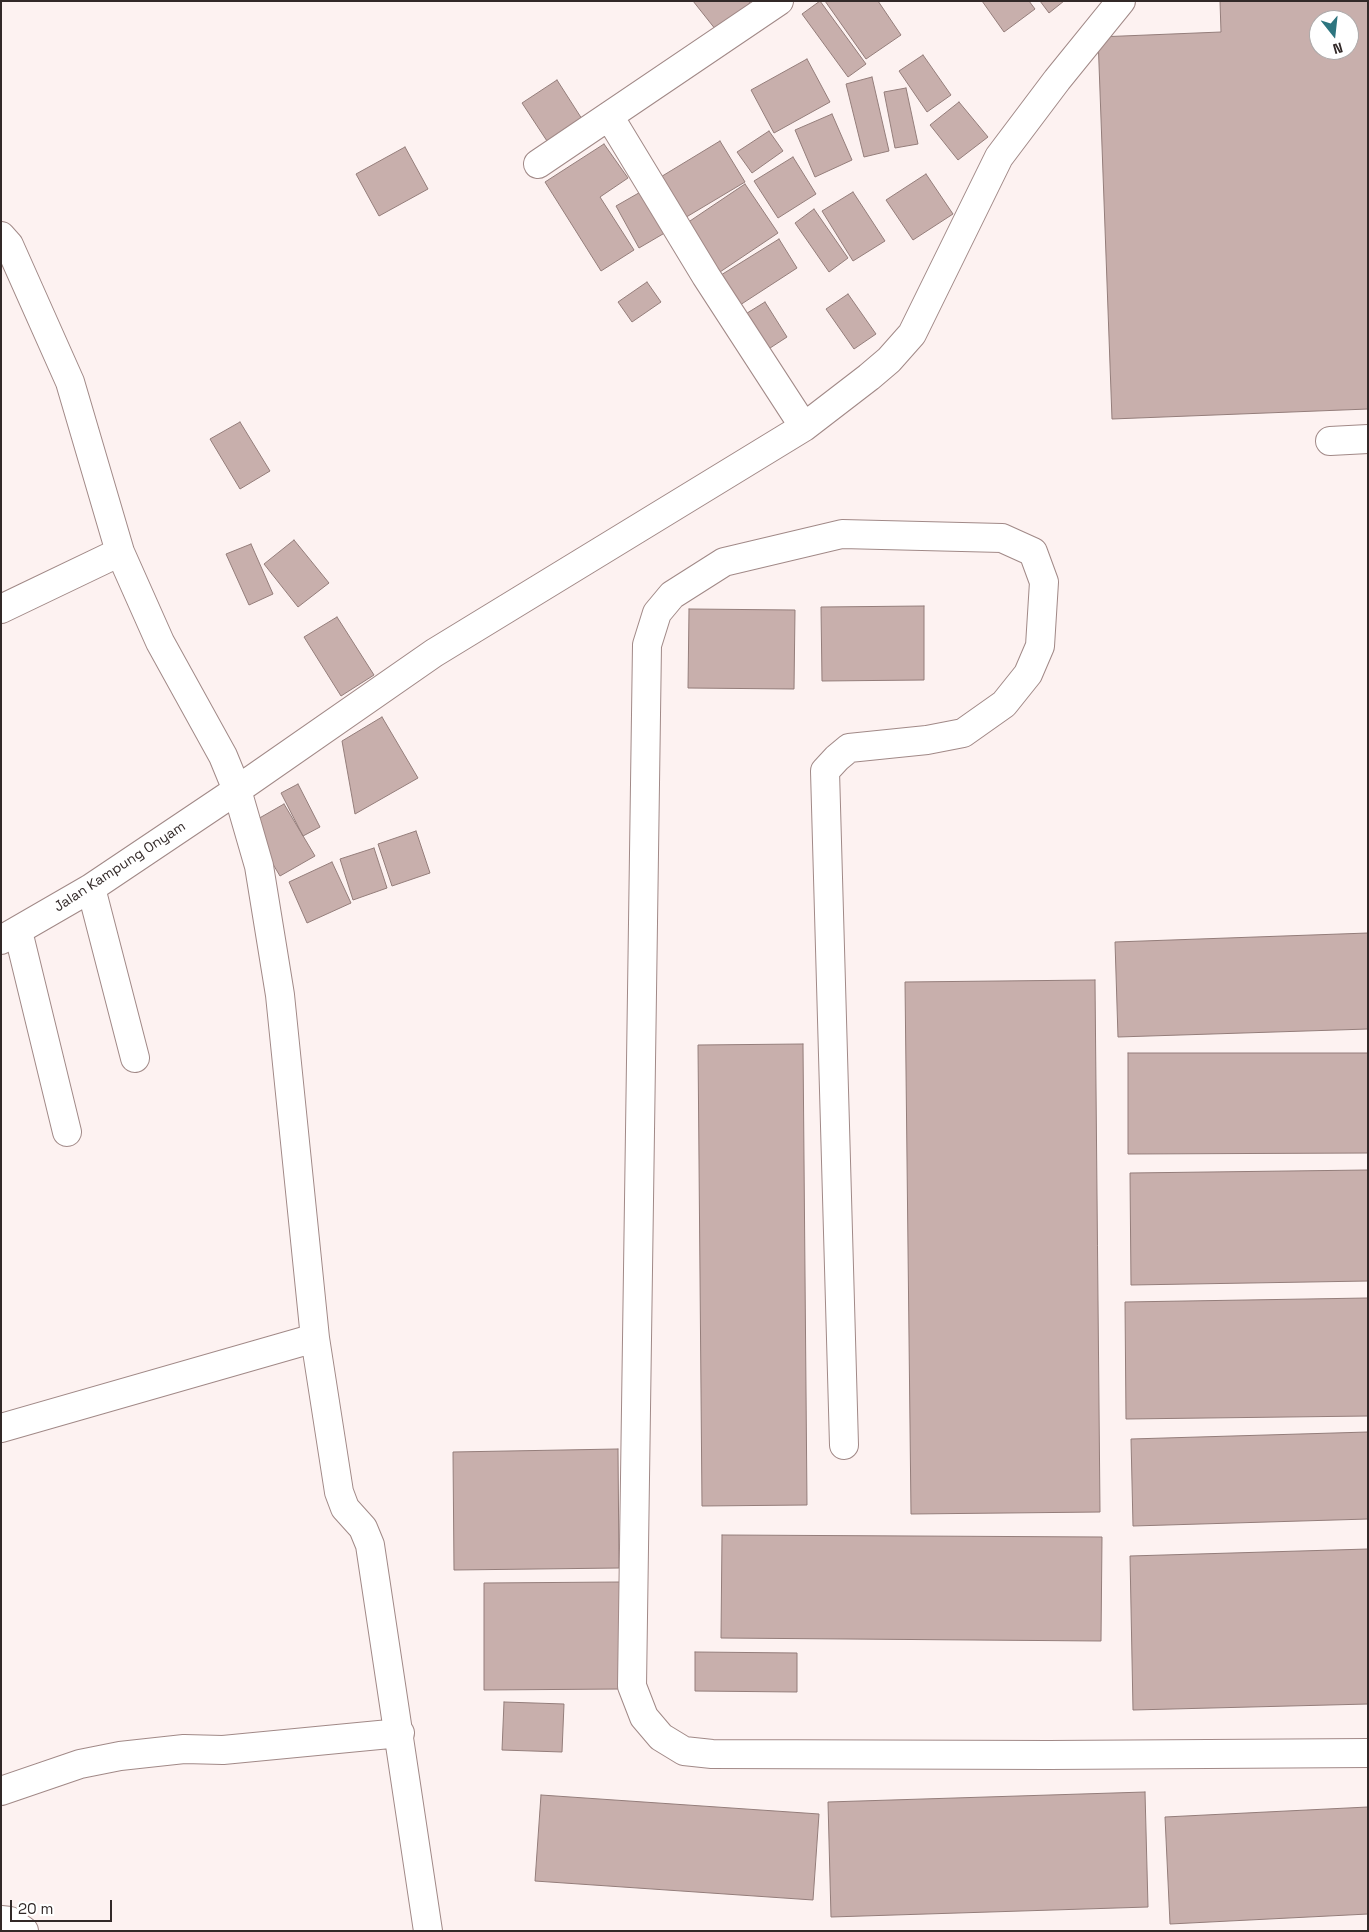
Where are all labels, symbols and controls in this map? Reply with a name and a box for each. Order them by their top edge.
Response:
north arrow [1309,10,1359,60]
text: N [1331,39,1345,58]
street label: Jalan Kampung Onyam [51,818,189,916]
scale bar [12,1890,115,1922]
text: 20 m [18,1899,53,1918]

